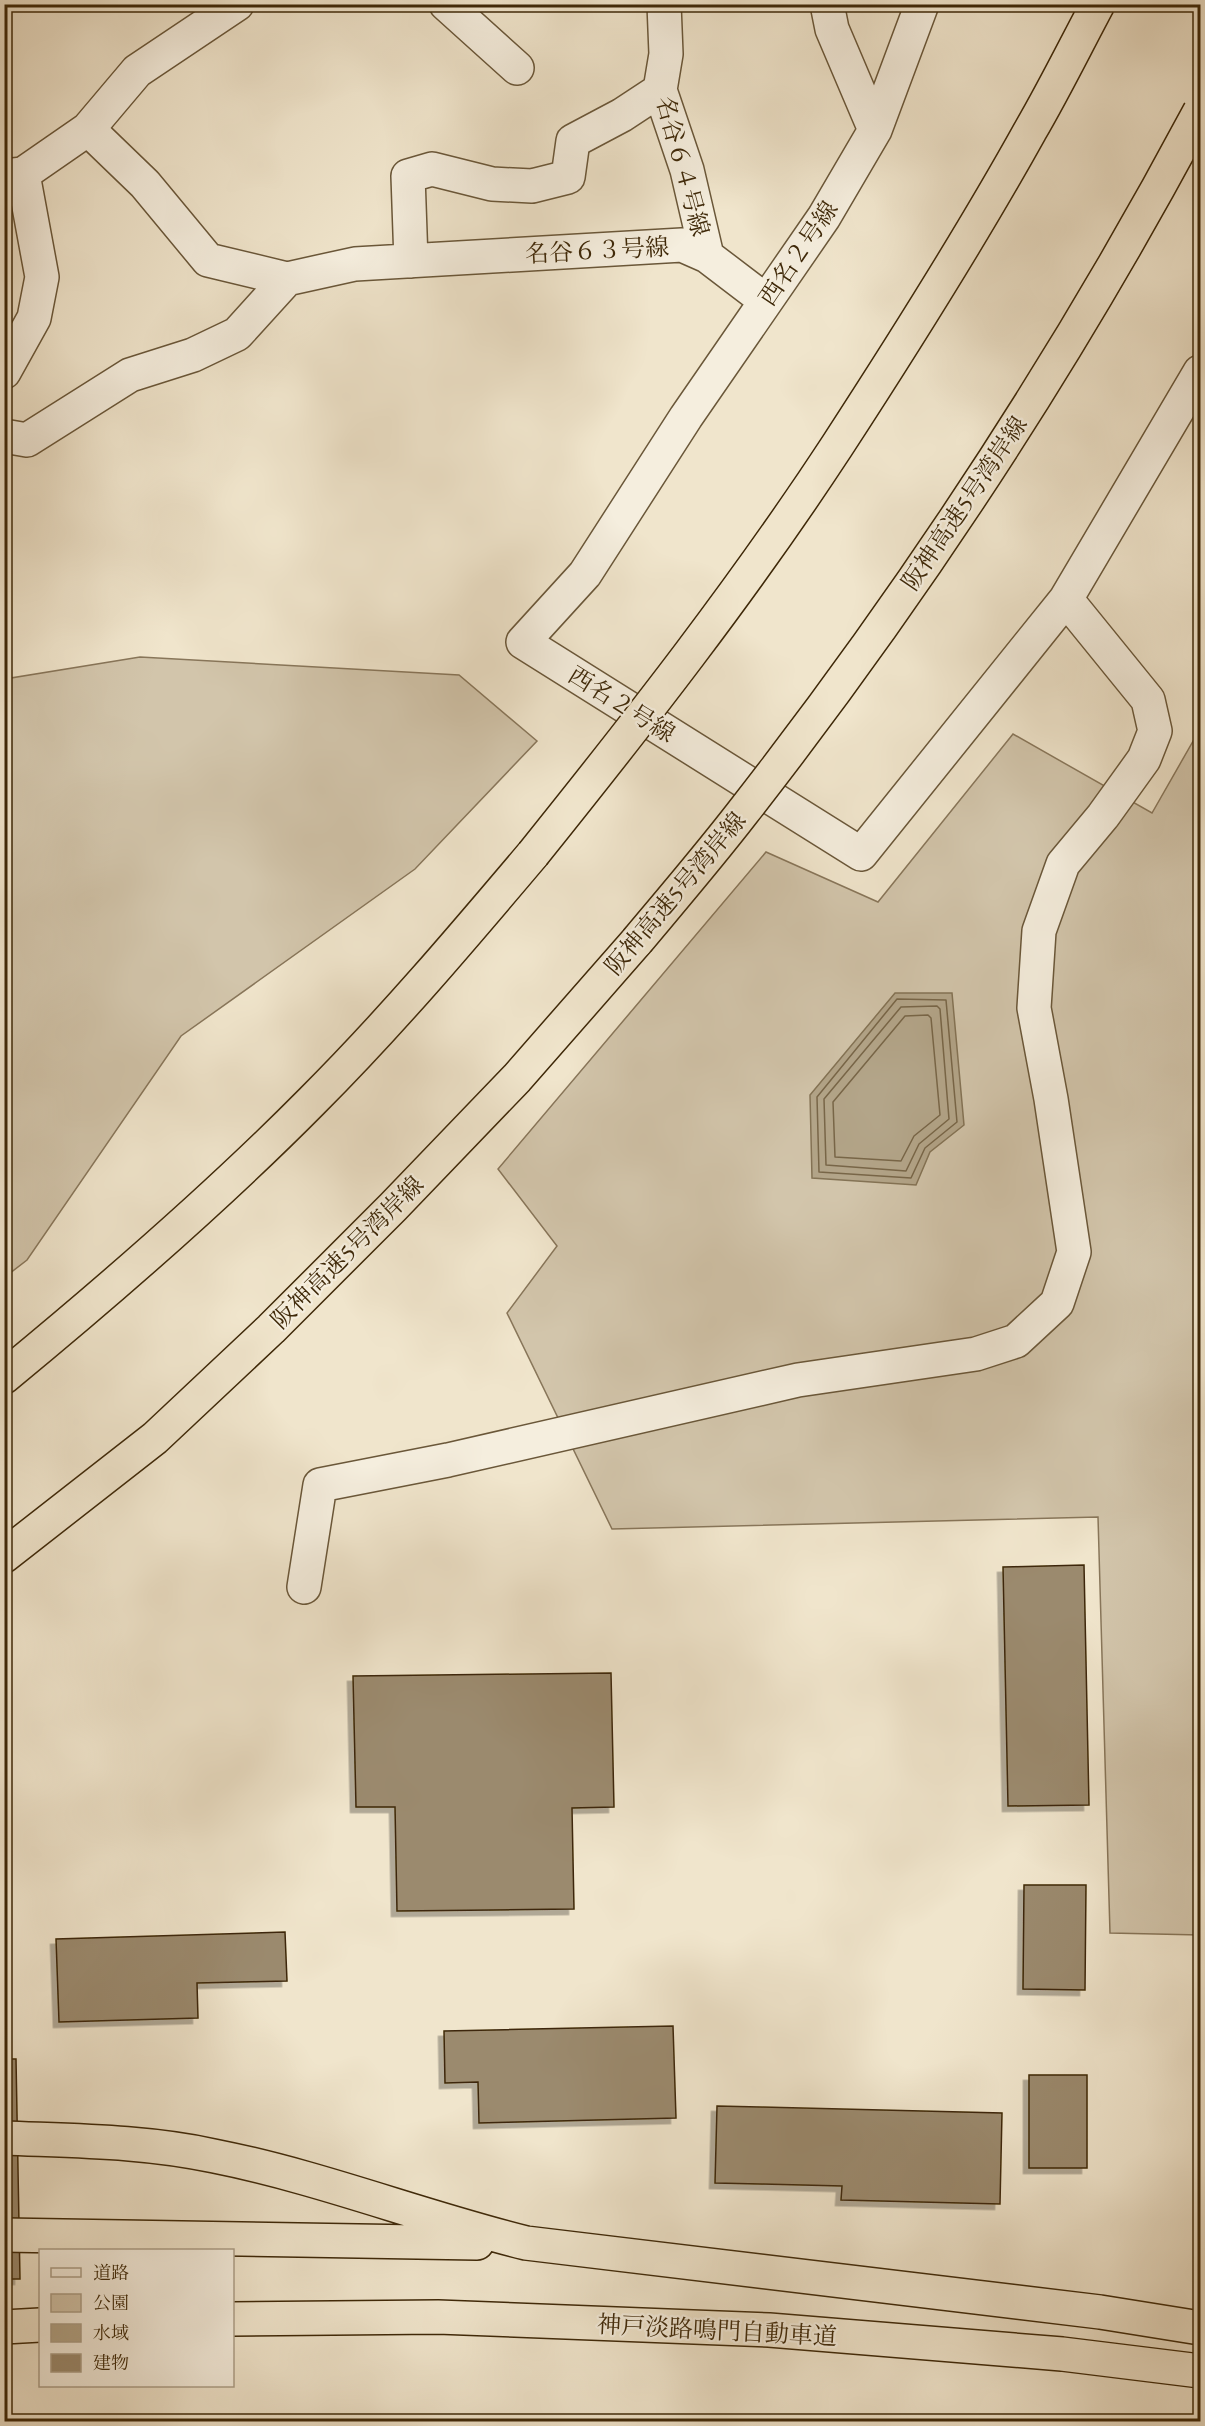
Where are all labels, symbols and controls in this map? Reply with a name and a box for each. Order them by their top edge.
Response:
street label: 名谷６４号線 [649,92,717,240]
street label: 西名２号線 [752,195,844,311]
street label: 名谷６３号線 [524,231,670,269]
street label: 阪神高速5号湾岸線 [894,410,1034,596]
street label: 西名２号線 [563,659,681,749]
street label: 阪神高速5号湾岸線 [598,805,752,981]
street label: 阪神高速5号湾岸線 [264,1169,430,1335]
legend [39,2249,234,2387]
text: 道路 [93,2261,129,2284]
text: 公園 [93,2291,129,2314]
street label: 神戸淡路鳴門自動車道 [596,2308,838,2352]
text: 水域 [93,2321,129,2344]
text: 建物 [93,2351,129,2374]

